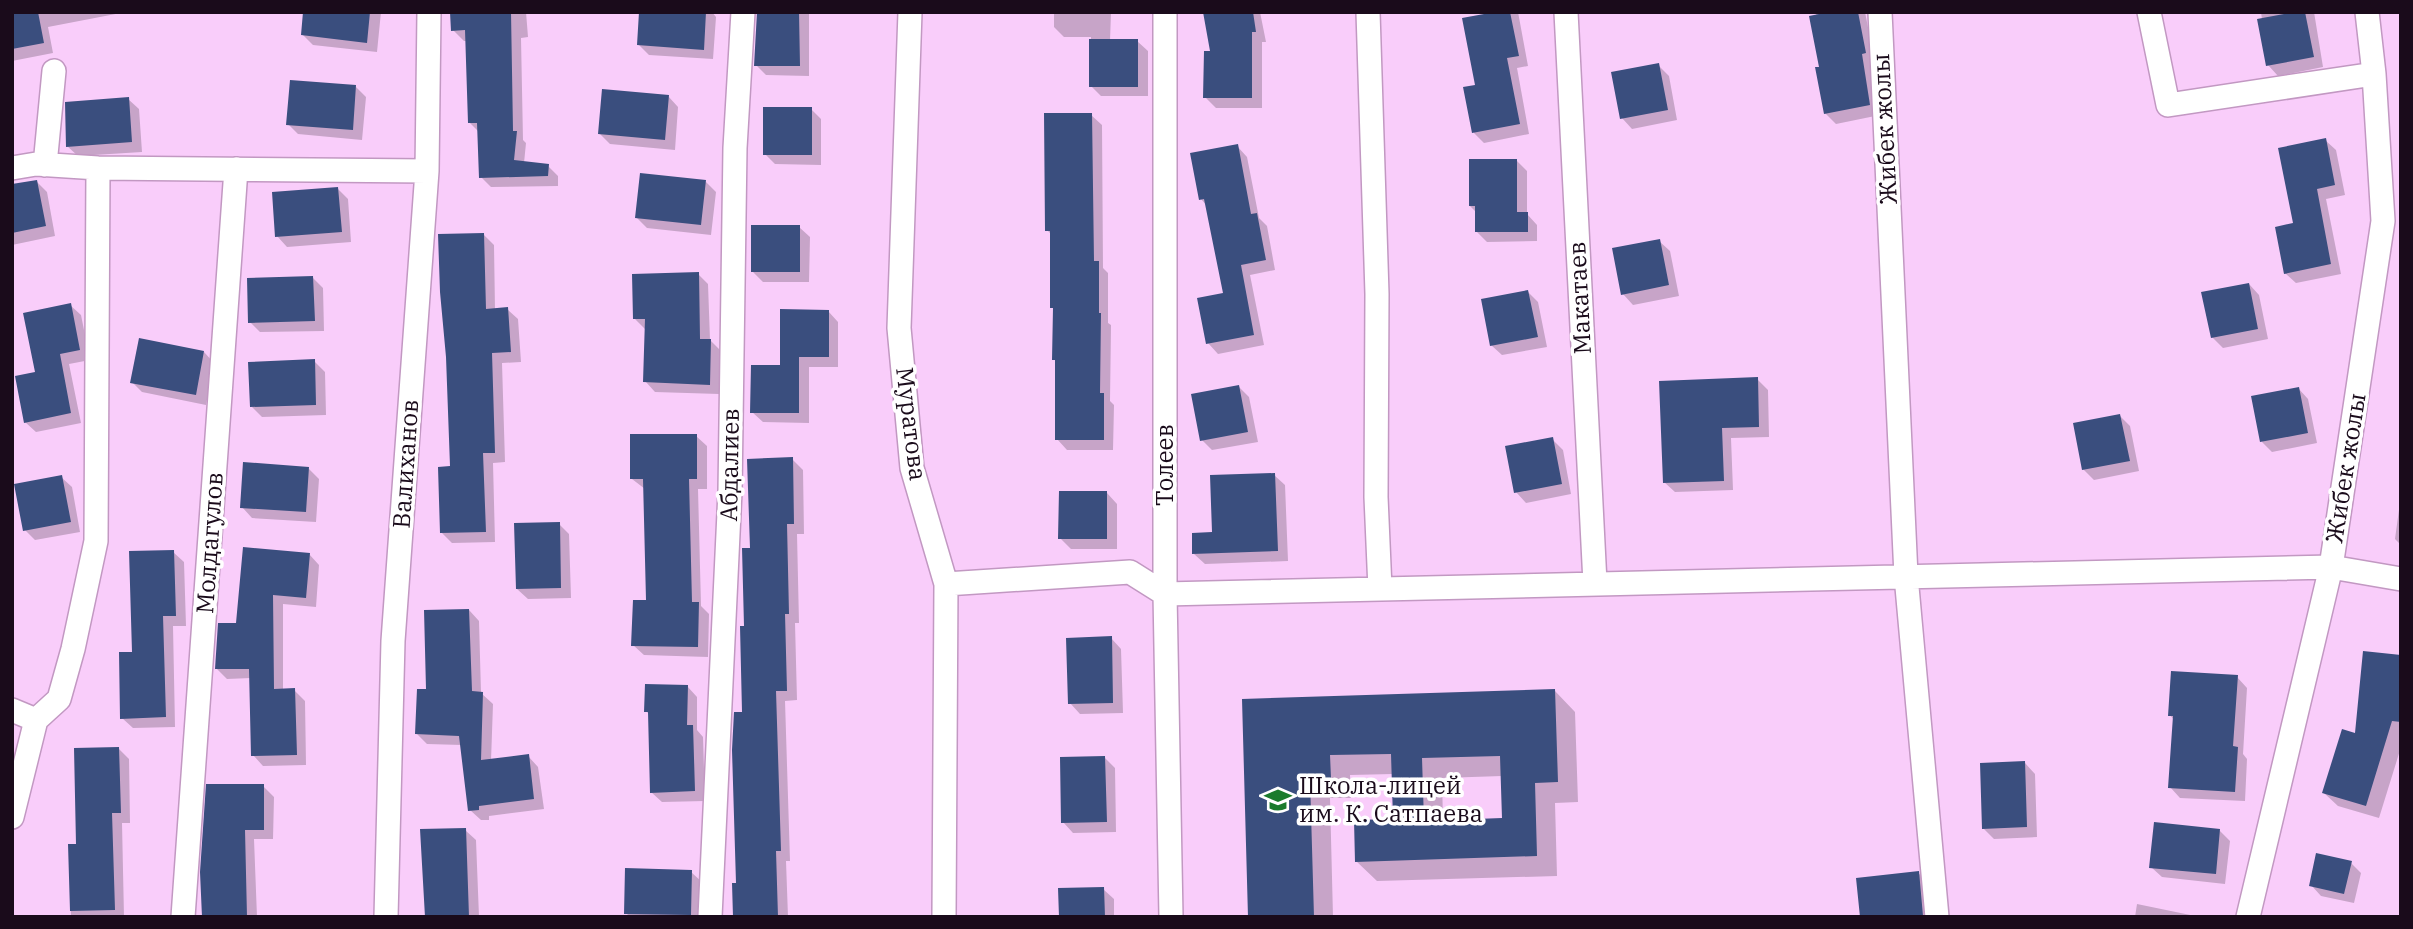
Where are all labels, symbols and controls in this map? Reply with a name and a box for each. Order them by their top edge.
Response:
street label: Жибек жолы [1864,53,1904,205]
street label: Макатаев [1560,241,1598,355]
street label: Муратова [889,365,935,482]
street label: Жибек жолы [2317,391,2373,545]
street label: Валиханов [385,398,425,529]
street label: Абдалиев [712,408,746,522]
street label: Толеев [1148,424,1180,506]
street label: Молдагулов [188,471,230,615]
place label: Школа-лицей им. К. Сатпаева [1299,769,1483,829]
school or university icon: Школа-лицей им. К. Сатпаева [1263,785,1293,815]

